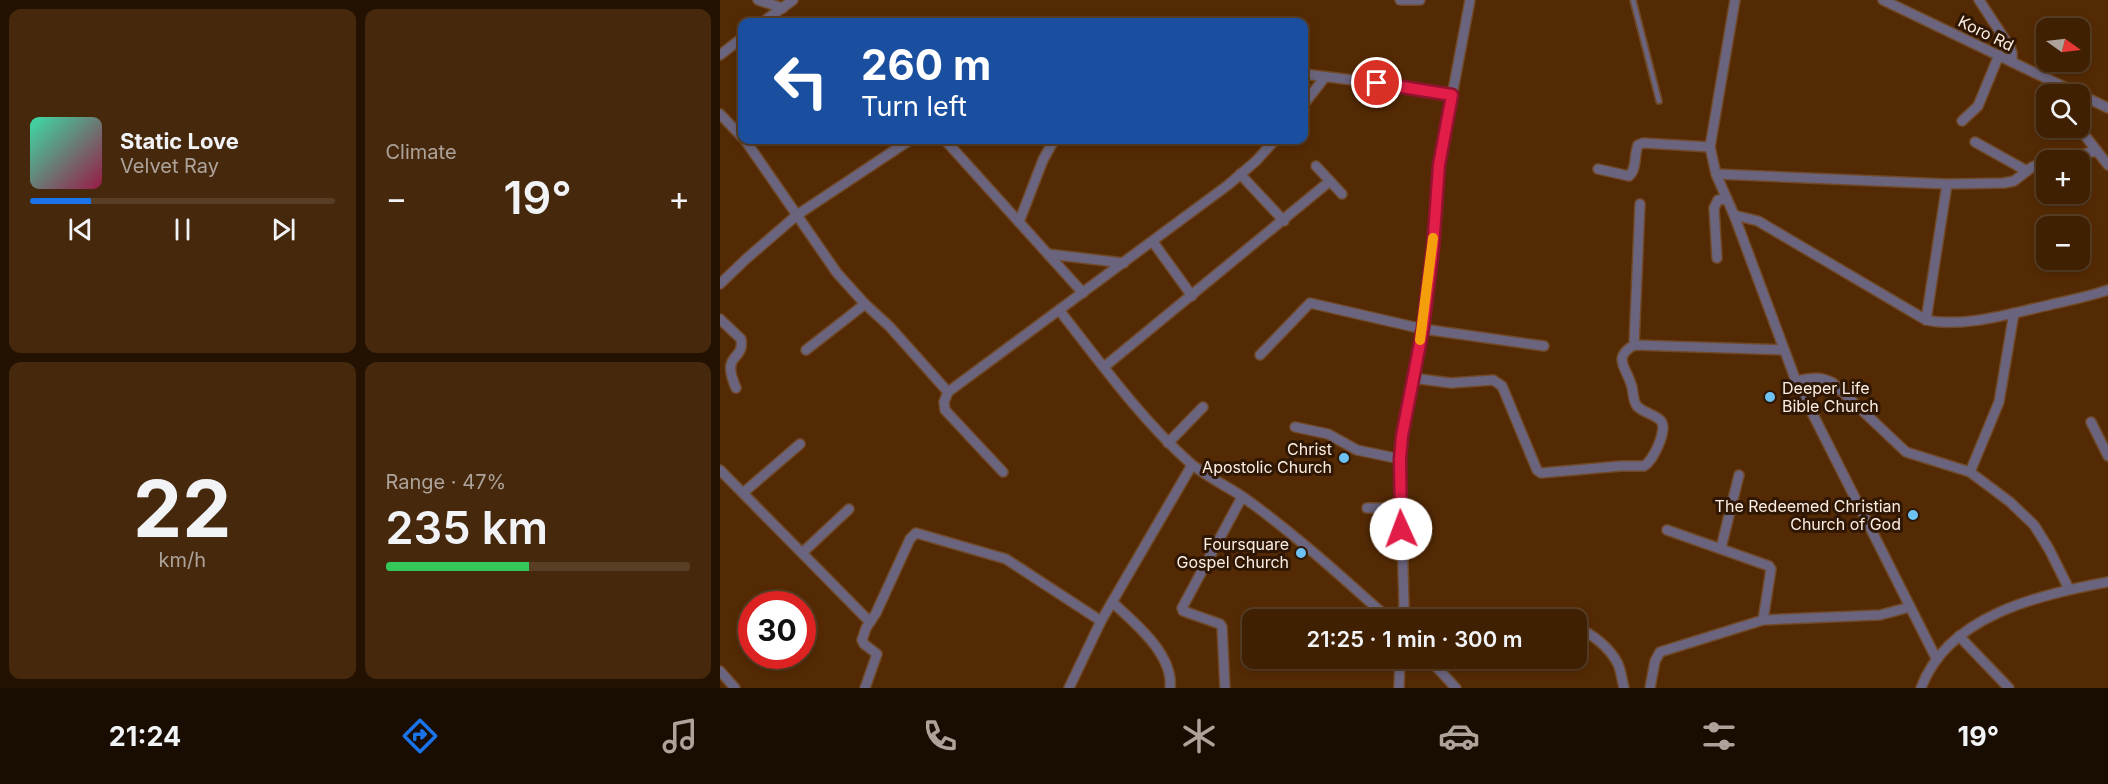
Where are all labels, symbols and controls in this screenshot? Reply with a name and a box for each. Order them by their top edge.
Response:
street label: Koro Rd [1955,11,2017,55]
north arrow [2036,18,2090,72]
map controls [2036,18,2090,270]
text: 260 m [861,39,991,90]
icon: left [762,42,840,120]
pin [1351,57,1402,108]
icon: arrive [1360,66,1393,99]
button: search [2036,84,2090,138]
text: Turn left [861,90,967,123]
text: Static Love [120,128,239,154]
text: Climate [386,140,457,164]
button: + [2036,150,2090,204]
text: Velvet Ray [120,154,219,178]
text: 19° [504,170,572,225]
text: − [386,178,407,218]
text: + [668,178,690,218]
icon: previous [64,213,97,246]
icon: pause [166,213,199,246]
icon: next [267,213,300,246]
button: − [2036,216,2090,270]
place label: Deeper Life Bible Church [1782,378,1879,416]
marker: Deeper Life Bible Church [1763,390,1777,404]
place label: Christ Apostolic Church [1202,439,1332,477]
marker: Christ Apostolic Church [1337,451,1351,465]
text: 22 [133,461,231,556]
text: Range · 47% [386,470,506,494]
place label: The Redeemed Christian Church of God [1715,496,1901,534]
position arrow [1369,497,1433,561]
text: 235 km [386,500,548,555]
marker: The Redeemed Christian Church of God [1906,508,1920,522]
place label: Foursquare Gospel Church [1177,534,1289,572]
marker: Foursquare Gospel Church [1294,546,1308,560]
text: km/h [158,548,206,572]
speed limit sign: 30 [738,591,816,669]
text: 21:25 · 1 min · 300 m [1306,626,1523,652]
icon: directions [399,715,441,757]
icon: music [659,715,701,757]
icon: phone [919,715,961,757]
icon: climate [1178,715,1220,757]
icon: car [1438,715,1480,757]
icon: filters [1698,715,1740,757]
text: 21:24 [109,720,181,753]
text: 19° [1958,720,1999,753]

